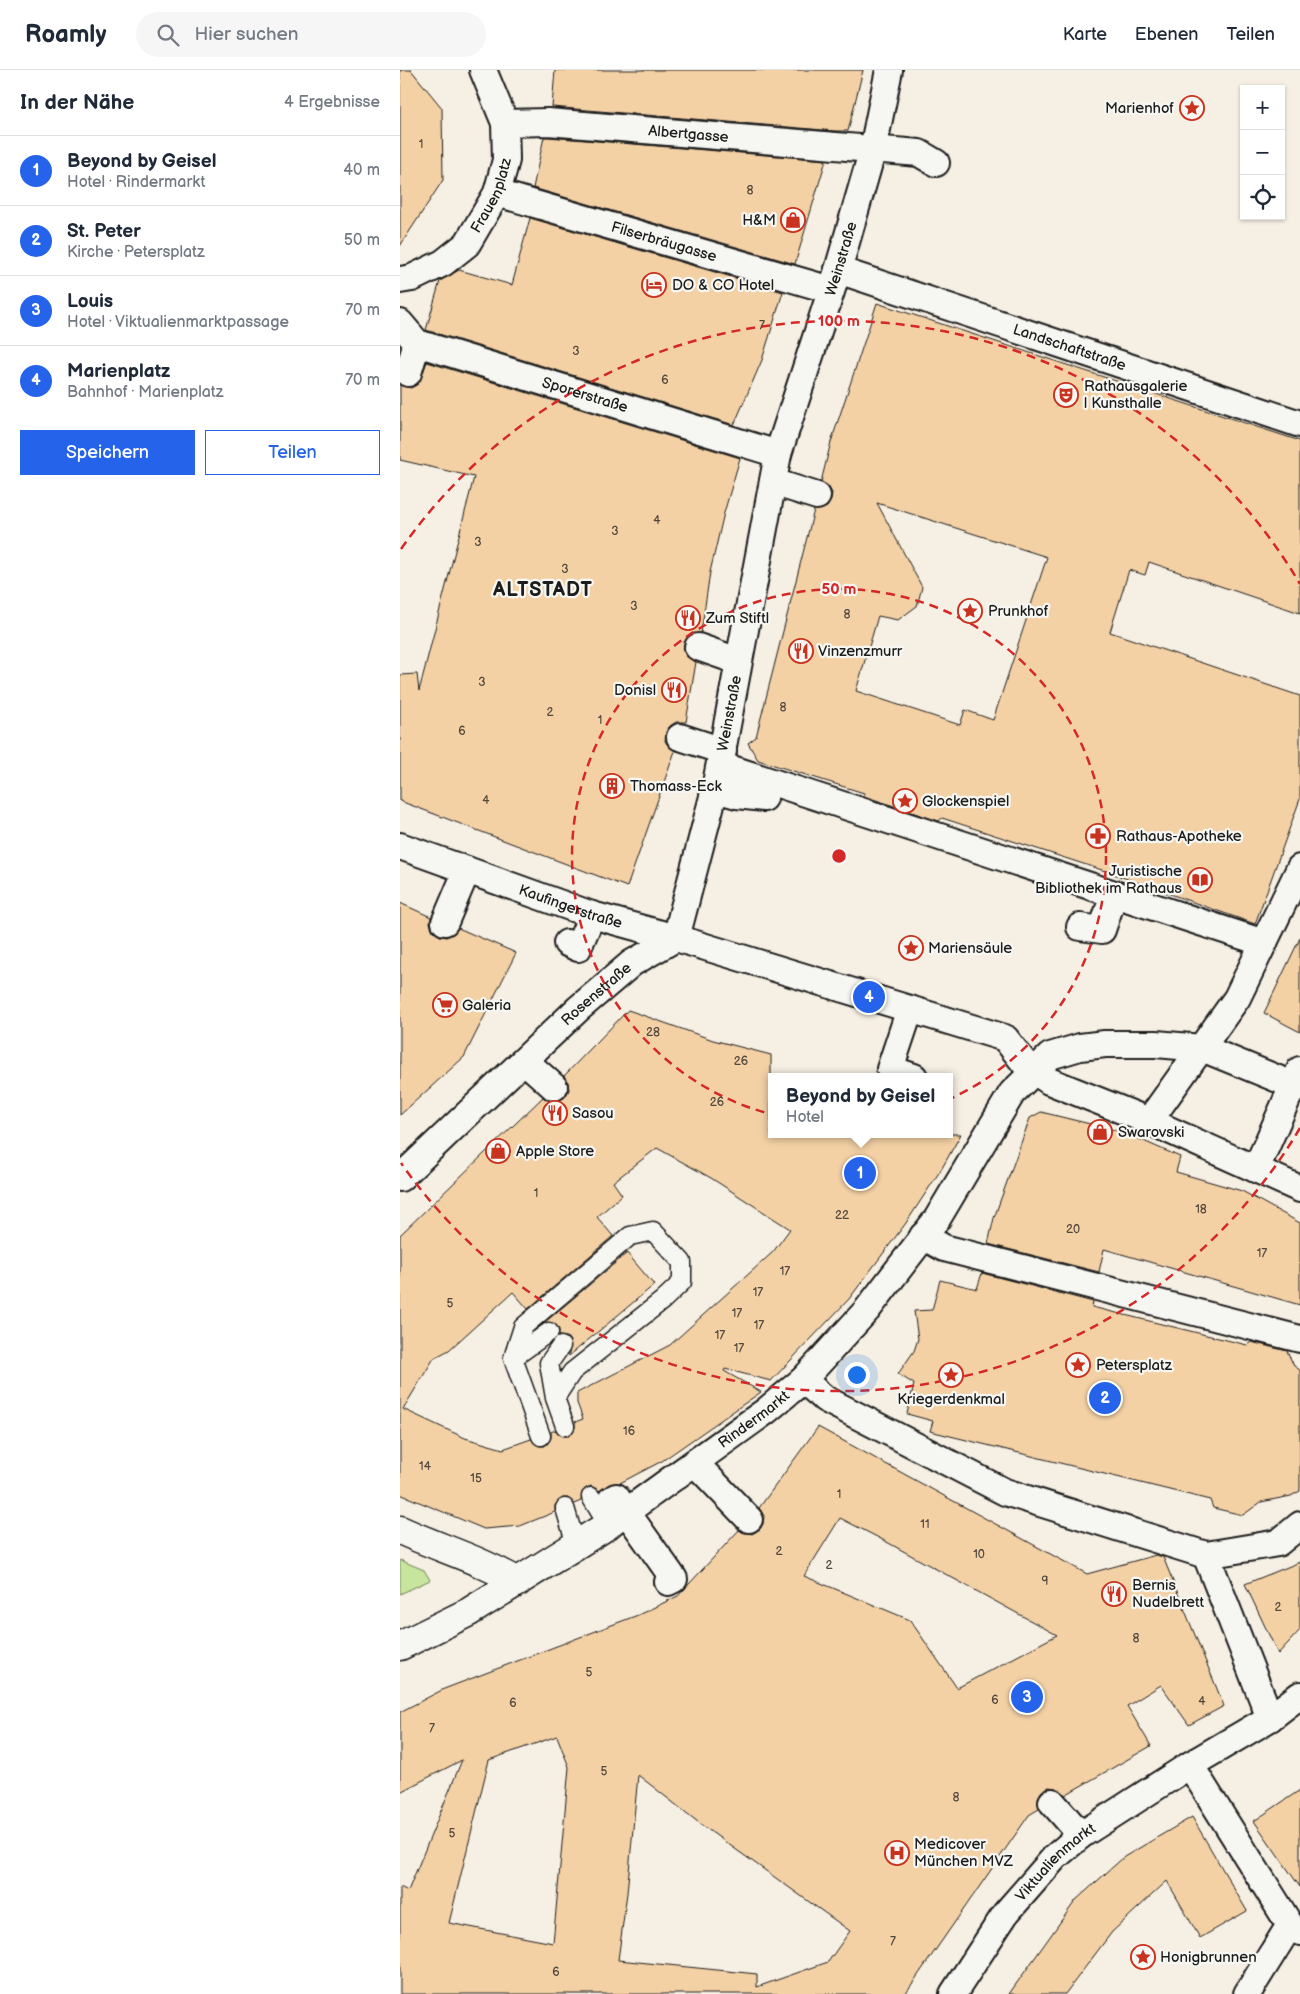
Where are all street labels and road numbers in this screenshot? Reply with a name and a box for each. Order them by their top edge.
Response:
street label: Albertgasse [648,121,730,147]
street label: Frauenplatz [466,155,516,236]
street label: Filserbräugasse [609,217,719,266]
street label: Weinstraße [821,219,861,298]
street label: Landschaftstraße [1010,319,1129,375]
street label: Sporerstraße [540,373,630,417]
street label: Weinstraße [713,674,746,753]
street label: Kaufingerstraße [516,880,625,932]
street label: Rosenstraße [557,958,635,1030]
street label: Rindermarkt [714,1386,793,1452]
street label: Viktualienmarkt [1011,1819,1099,1905]

